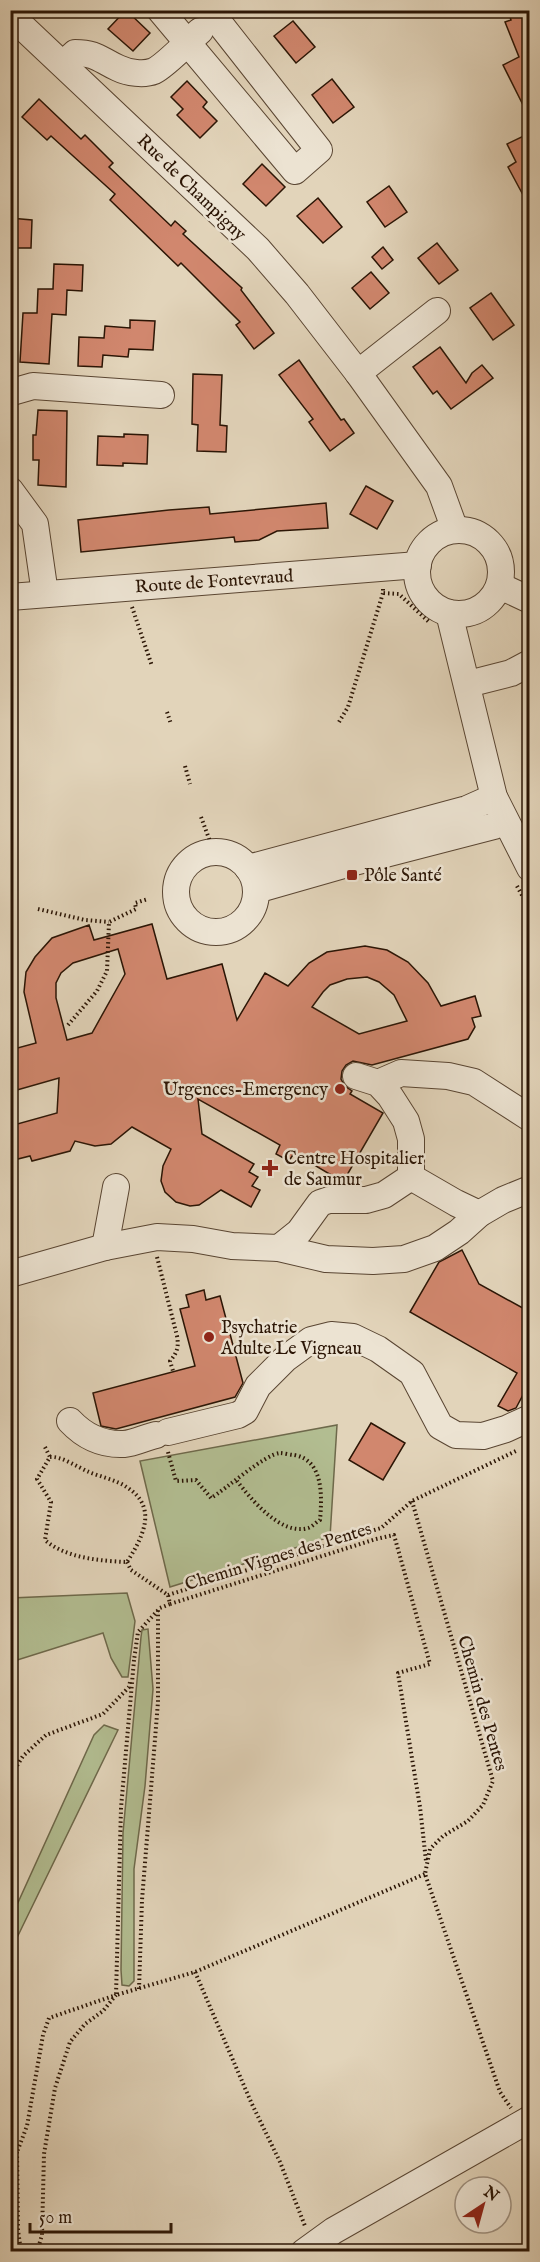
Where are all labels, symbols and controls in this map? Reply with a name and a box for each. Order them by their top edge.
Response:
street label: Rue de Champigny [131,130,251,246]
street label: Route de Fontevraud [134,565,295,600]
place label: Pôle Santé [364,865,442,888]
marker: Pôle Santé [345,868,359,882]
place label: Urgences-Emergency [163,1079,328,1102]
marker: Urgences-Emergency [333,1082,347,1096]
place label: Centre Hospitalier de Saumur [284,1148,424,1192]
marker: Centre Hospitalier de Saumur [261,1159,279,1177]
place label: Psychatrie Adulte Le Vigneau [220,1317,362,1361]
marker: Psychatrie Adulte Le Vigneau [202,1330,216,1344]
street label: Chemin Vignes des Pentes [182,1518,375,1597]
street label: Chemin des Pentes [451,1633,512,1774]
north arrow [453,2175,513,2235]
text: N [478,2182,502,2207]
scale bar [30,2196,171,2234]
text: 50 m [39,2207,72,2230]

